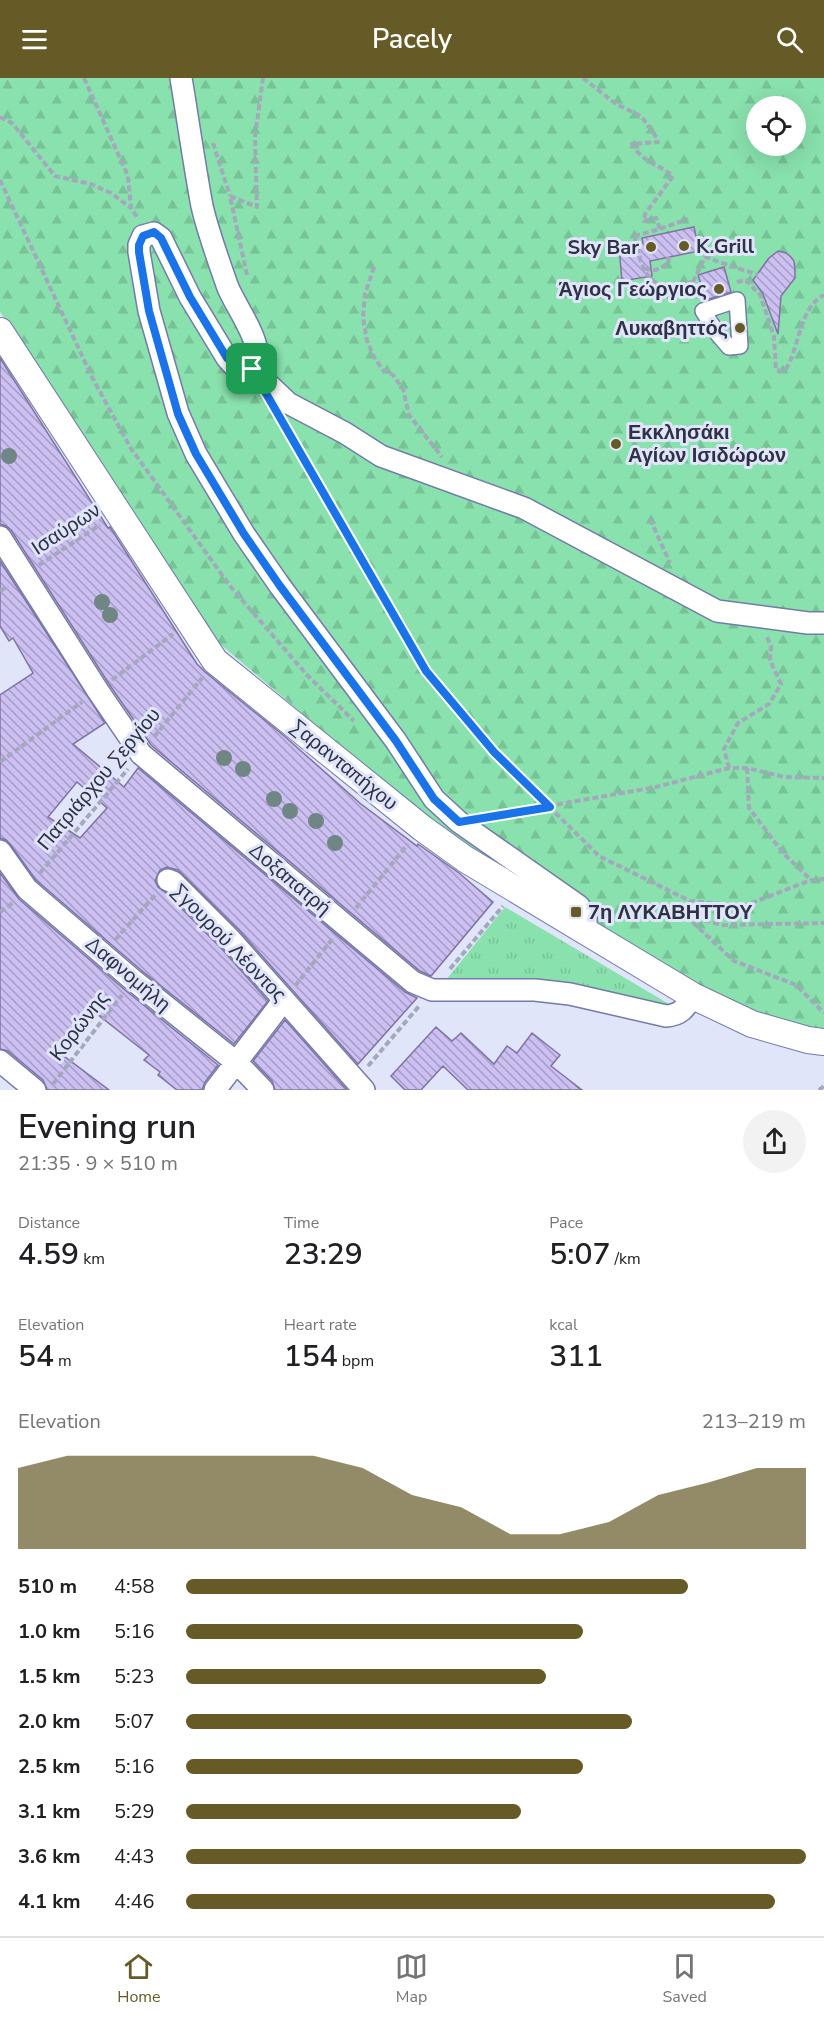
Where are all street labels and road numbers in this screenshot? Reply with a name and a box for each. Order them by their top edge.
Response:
street label: Ισαύρων [26,497,106,561]
street label: Πατριάρχου Σεργίου [31,702,167,856]
street label: Σαρανταπήχου [285,713,403,817]
street label: Δοξαπατρή [243,837,337,921]
street label: Σγουρού Λέοντος [166,878,293,1008]
street label: Δαφνομήλη [80,930,176,1018]
street label: Κορώνης [43,985,115,1067]

